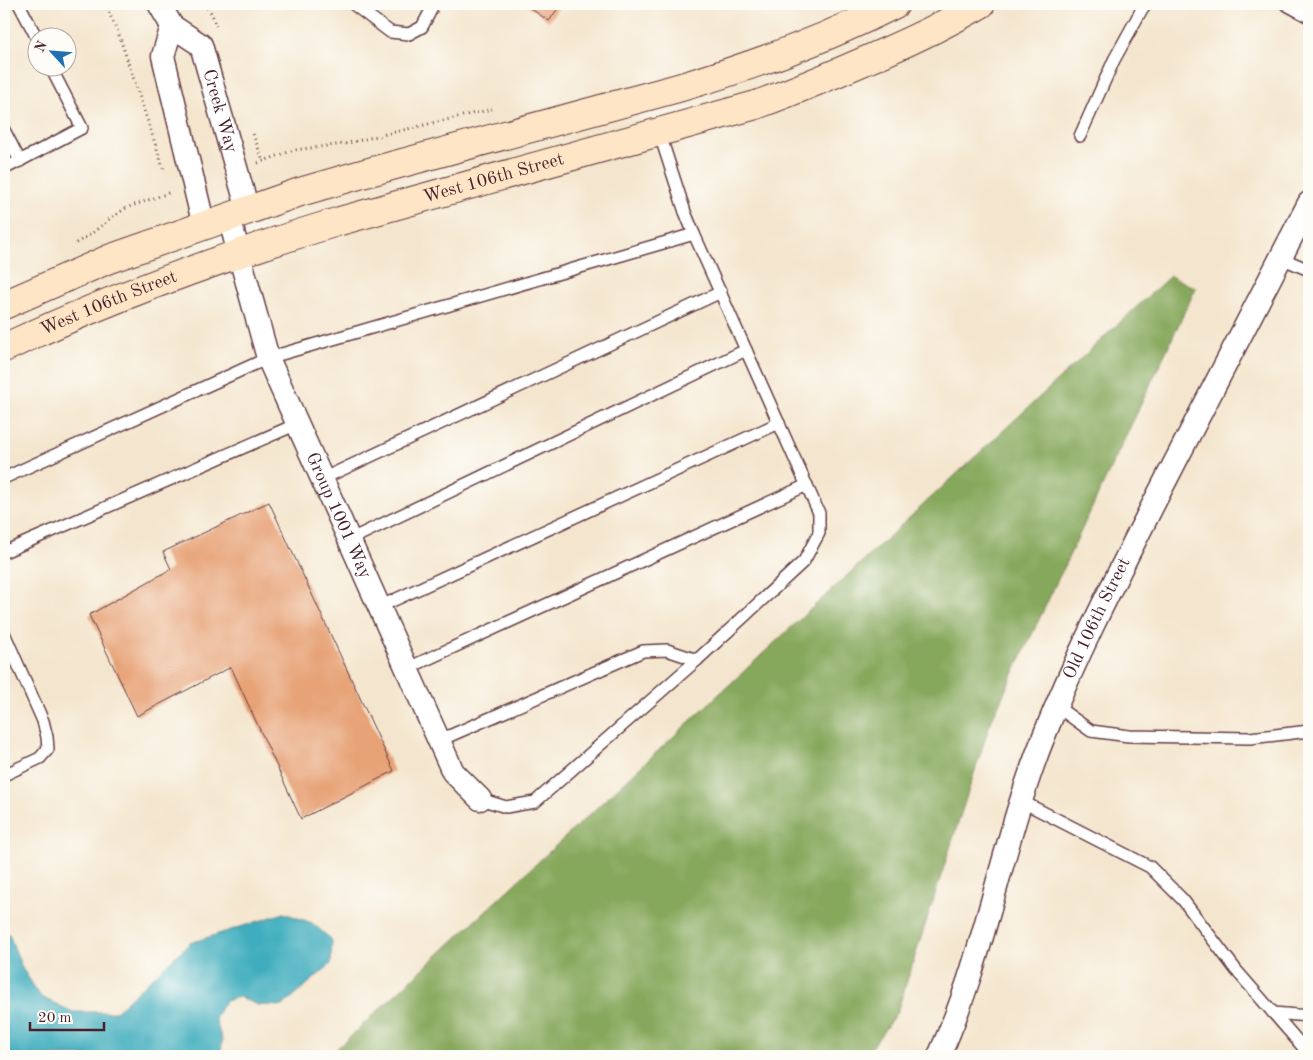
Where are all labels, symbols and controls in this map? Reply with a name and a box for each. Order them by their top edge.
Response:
north arrow [28,28,78,78]
text: N [33,39,50,55]
street label: Creek Way [199,67,240,156]
street label: West 106th Street [421,150,566,206]
street label: West 106th Street [38,268,179,339]
street label: Group 1001 Way [302,450,375,582]
street label: Old 106th Street [1060,555,1134,682]
scale bar [30,1000,104,1032]
text: 20 m [38,1011,72,1026]

